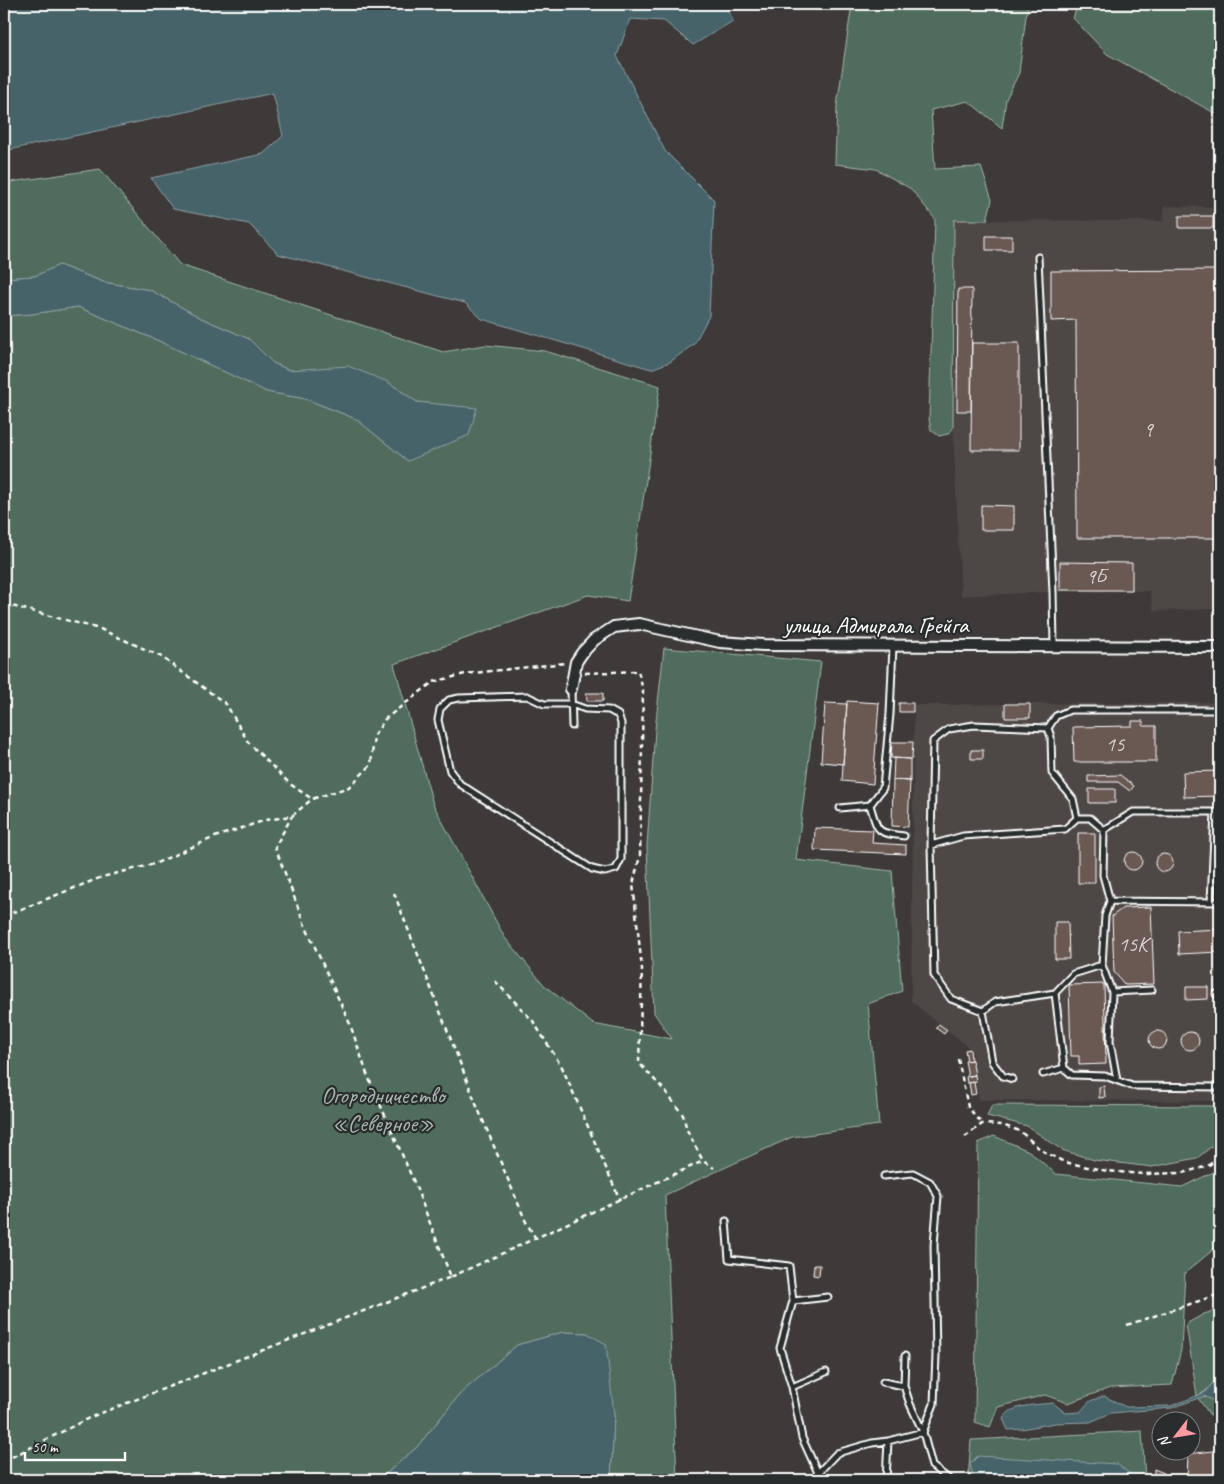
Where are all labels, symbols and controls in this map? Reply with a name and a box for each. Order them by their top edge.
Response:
house number: 9 [1143,416,1154,442]
house number: 9Б [1086,563,1109,589]
street label: улица Адмирала Грейга [782,610,970,640]
house number: 15 [1106,731,1126,757]
house number: 15К [1118,931,1152,957]
park label: Огородничество «Северное» [321,1080,447,1138]
north arrow [1152,1412,1202,1462]
scale bar [25,1429,125,1461]
text: N [1155,1432,1175,1451]
text: 50 m [32,1438,59,1457]

